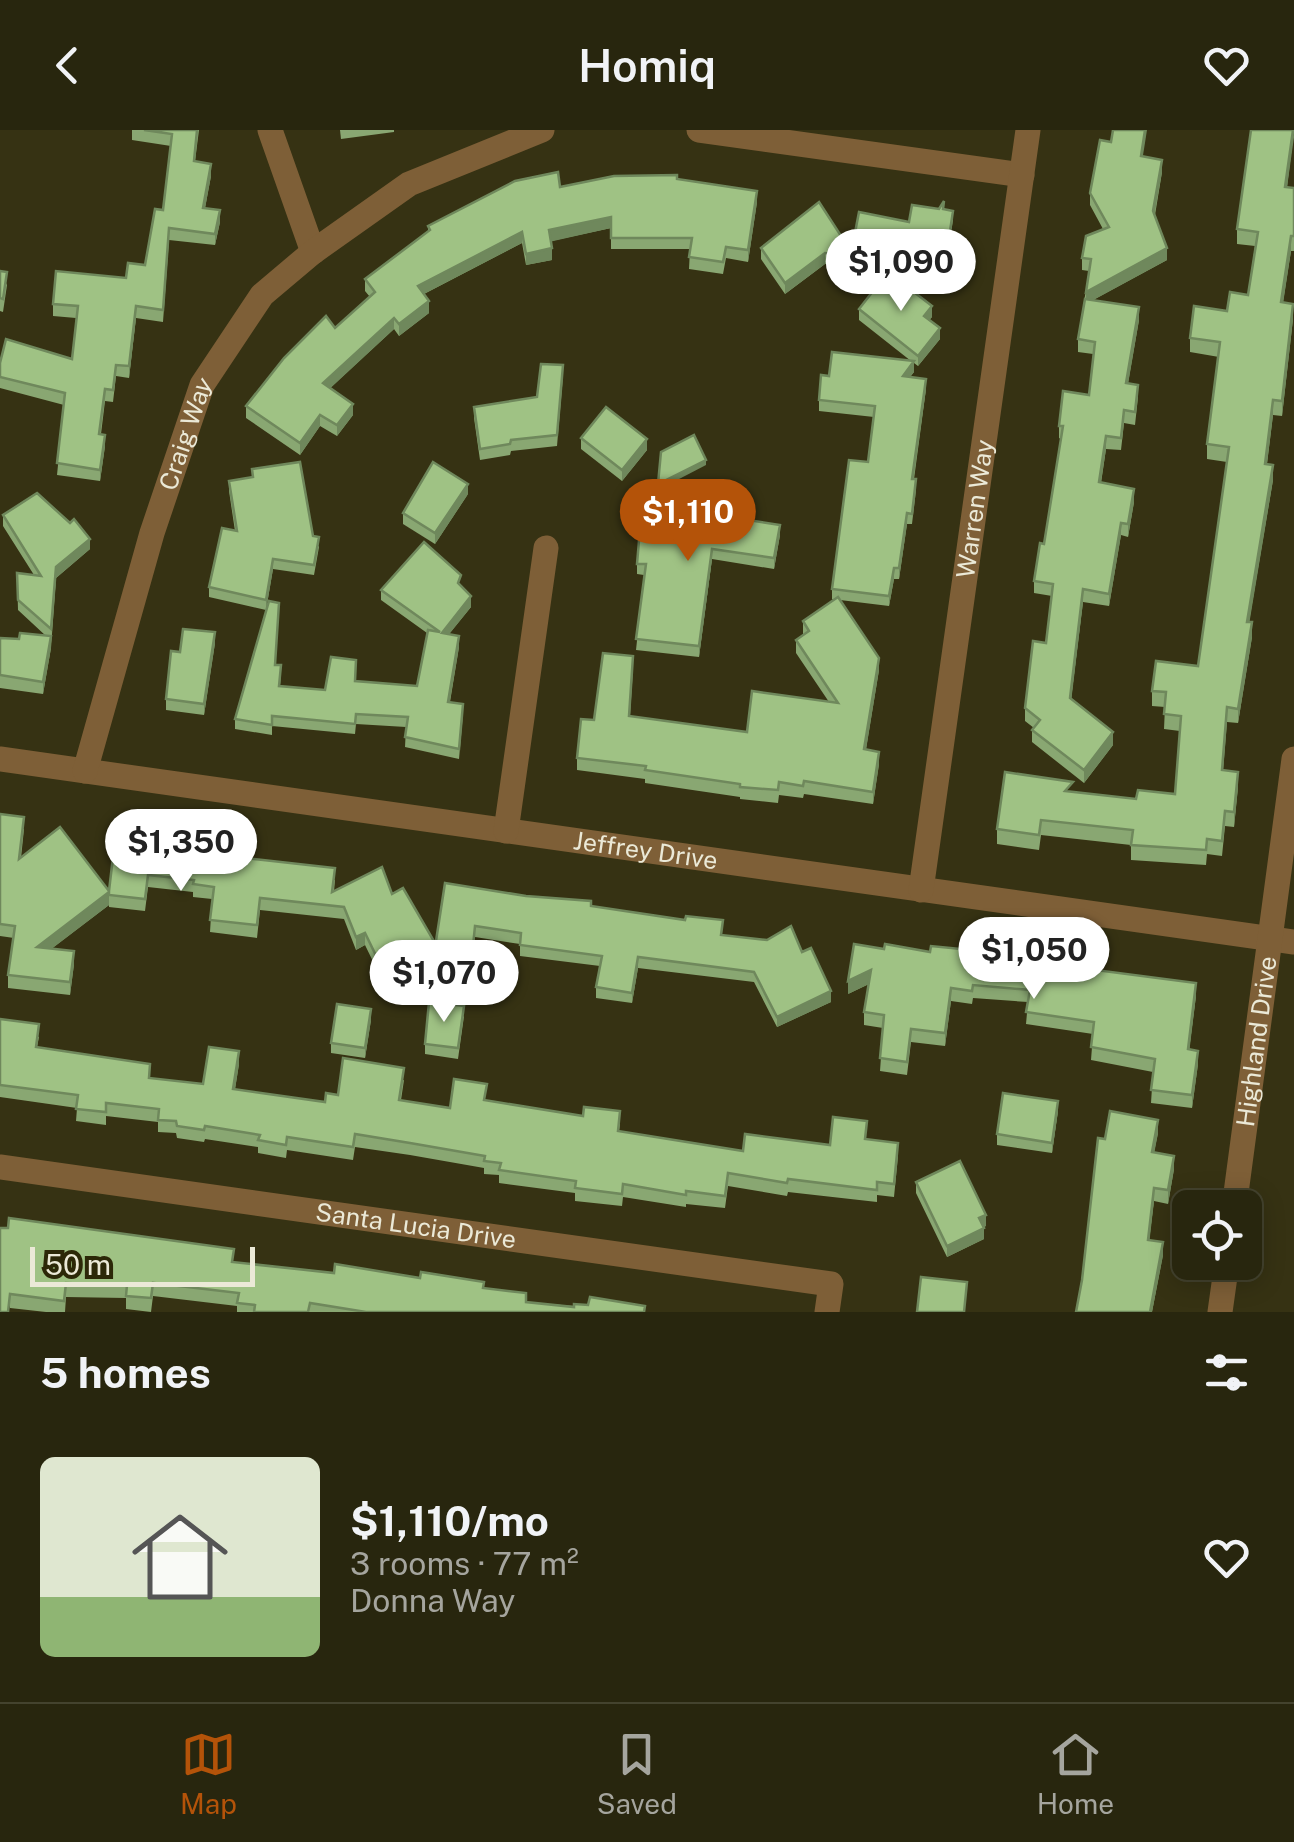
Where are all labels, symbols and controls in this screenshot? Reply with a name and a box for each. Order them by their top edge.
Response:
icon: back [40,38,95,93]
icon: heart [1199,38,1254,93]
text: Homiq [578,39,716,92]
pin: $1,090 [820,229,982,314]
text: $1,090 [848,243,954,280]
street label: Craig Way [153,371,218,494]
street label: Warren Way [950,438,999,580]
pin: $1,110 [607,479,769,564]
text: $1,110 [642,493,734,530]
pin: $1,350 [100,809,262,894]
text: $1,350 [127,823,235,860]
street label: Jeffrey Drive [571,825,720,875]
pin: $1,050 [953,917,1115,1002]
text: $1,050 [980,931,1088,968]
pin: $1,070 [363,940,525,1025]
text: $1,070 [392,954,496,991]
street label: Highland Drive [1230,954,1283,1129]
map controls [1172,1190,1262,1280]
button: locate [1172,1190,1262,1280]
street label: Santa Lucia Drive [314,1197,518,1255]
scale bar [30,1242,255,1286]
text: 50 m [45,1248,111,1281]
icon: filters [1199,1345,1254,1400]
text: 5 homes [40,1348,211,1397]
text: $1,110/mo [350,1496,549,1545]
icon: home [120,1497,240,1617]
icon: heart [1199,1530,1254,1585]
text: 3 rooms · 77 m² [350,1545,579,1582]
text: Donna Way [350,1582,515,1619]
tab: Map [180,1727,237,1820]
tab: Saved [597,1727,677,1820]
tab: Home [1037,1727,1114,1820]

